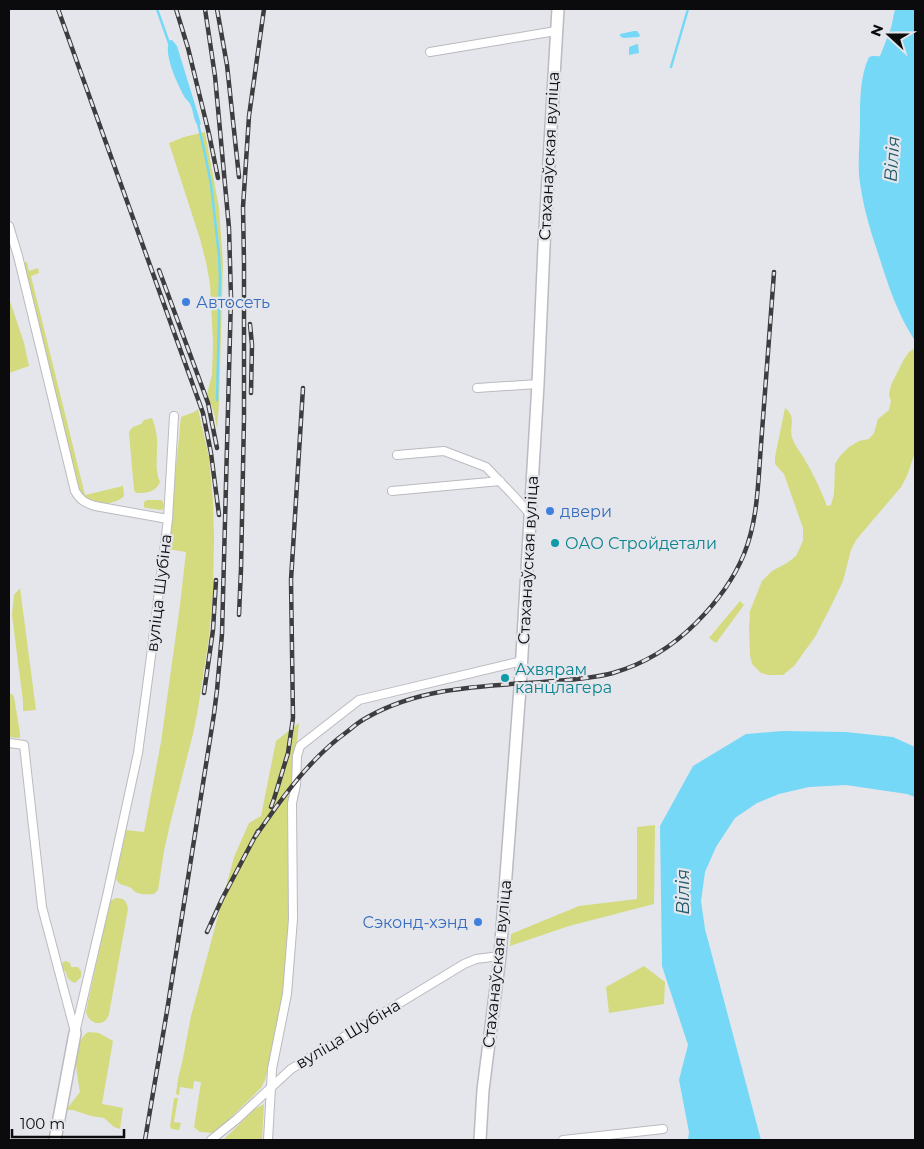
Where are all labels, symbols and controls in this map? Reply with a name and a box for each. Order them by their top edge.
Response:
north arrow [864,10,914,60]
text: N [866,22,887,39]
street label: Стаханаўская вуліца [535,71,563,241]
water label: Вілія [879,135,905,183]
place label: Автосеть [196,293,270,312]
marker: Автосеть [180,296,192,308]
street label: Стаханаўская вуліца [514,475,542,645]
place label: двери [560,502,612,521]
marker: двери [544,505,556,517]
street label: вуліца Шубіна [142,533,176,653]
place label: ОАО Стройдетали [565,534,717,553]
marker: ОАО Стройдетали [549,537,561,549]
place label: Ахвярам канцлагера [515,660,612,697]
marker: Ахвярам канцлагера [499,672,511,684]
water label: Вілія [672,869,694,915]
street label: Стаханаўская вуліца [479,879,515,1049]
place label: Сэконд-хэнд [362,913,468,932]
marker: Сэконд-хэнд [472,916,484,928]
street label: вуліца Шубіна [292,995,404,1073]
scale bar [12,1106,125,1138]
text: 100 m [20,1114,65,1133]

